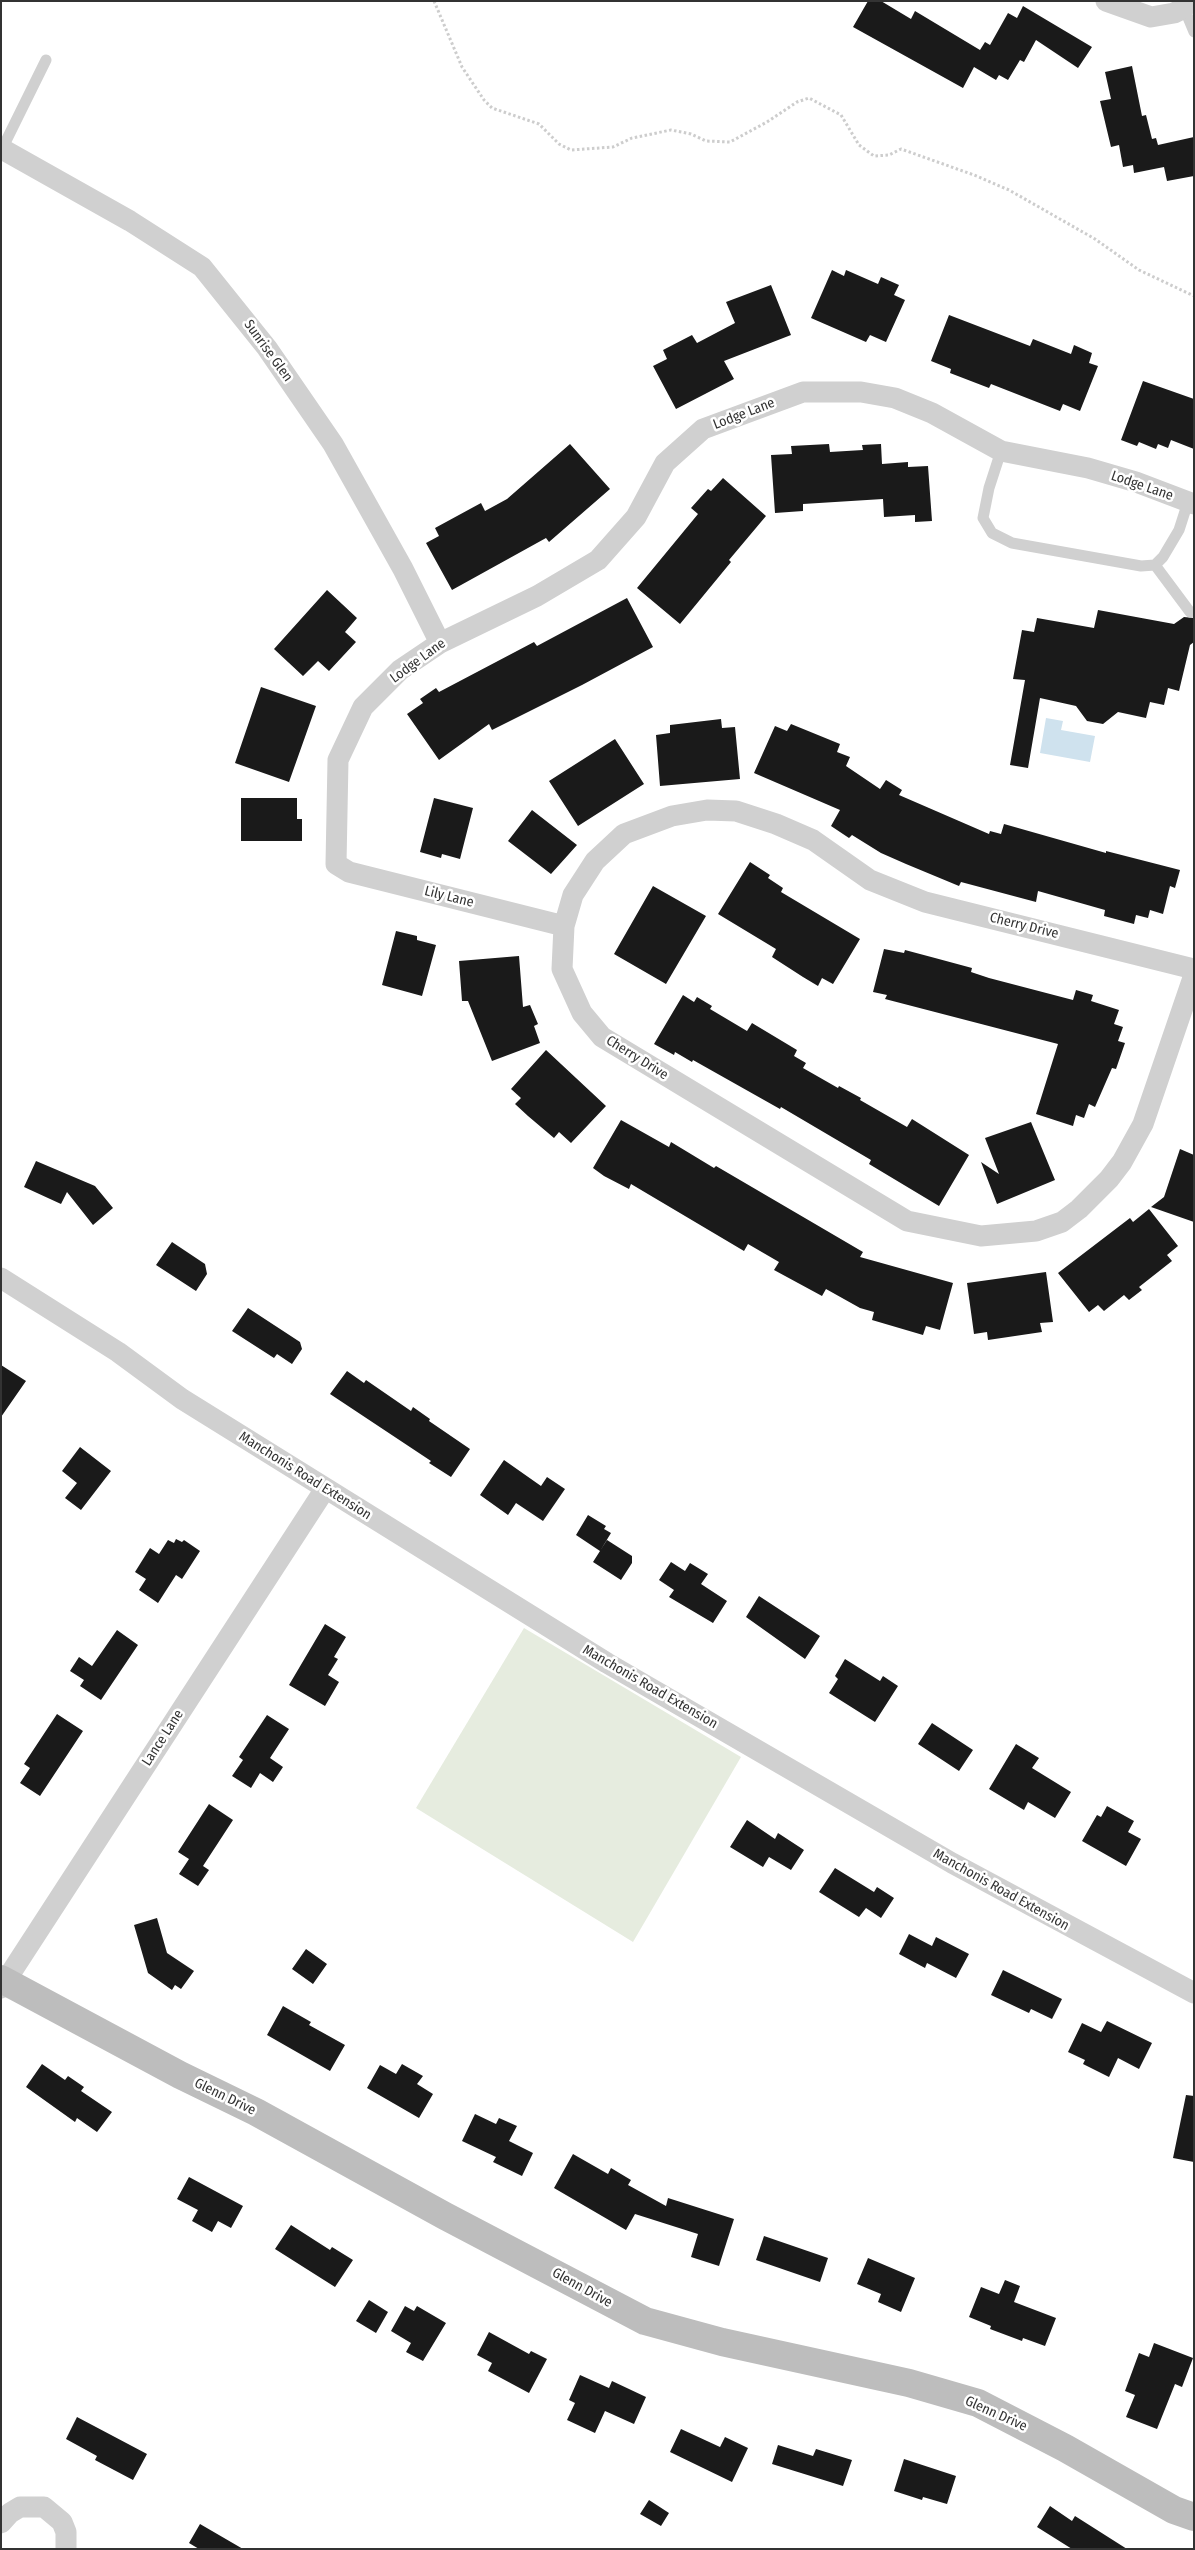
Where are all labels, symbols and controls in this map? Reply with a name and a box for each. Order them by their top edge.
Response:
street label: Sunrise Glen [240,317,296,385]
street label: Lodge Lane [711,395,777,433]
street label: Lodge Lane [1109,468,1175,504]
street label: Lodge Lane [387,635,449,687]
street label: Lily Lane [423,883,475,911]
street label: Cherry Drive [988,909,1060,943]
street label: Cherry Drive [603,1032,671,1084]
street label: Manchonis Road Extension [236,1428,374,1524]
street label: Manchonis Road Extension [580,1641,720,1733]
street label: Lance Lane [139,1707,187,1769]
street label: Manchonis Road Extension [930,1846,1072,1934]
street label: Glenn Drive [192,2075,258,2119]
street label: Glenn Drive [549,2265,615,2311]
street label: Glenn Drive [962,2393,1030,2435]

